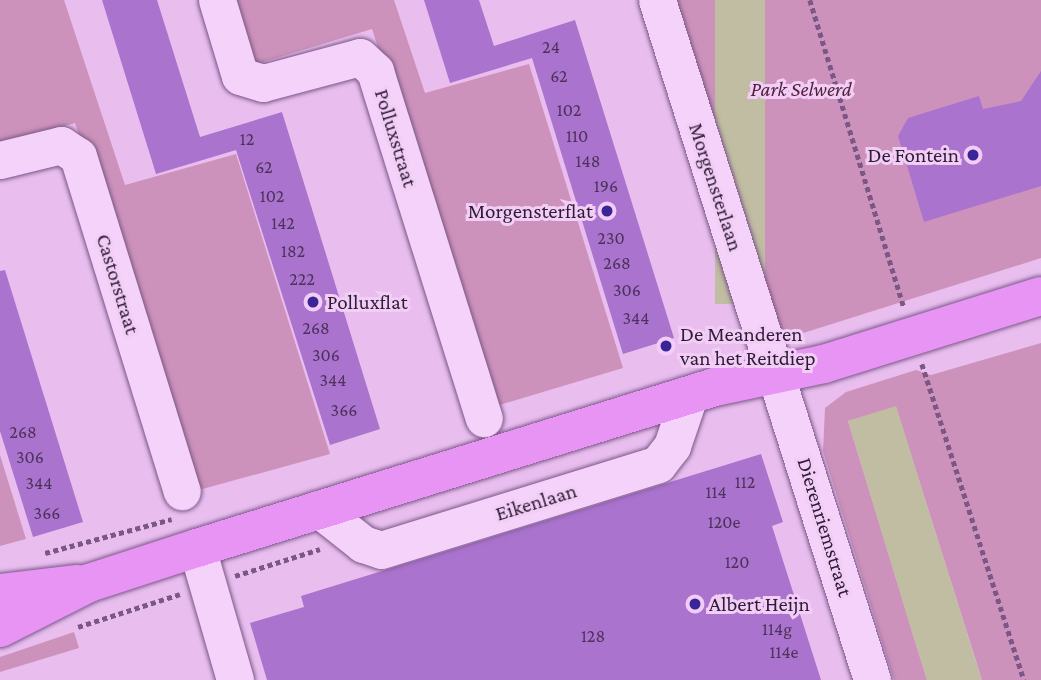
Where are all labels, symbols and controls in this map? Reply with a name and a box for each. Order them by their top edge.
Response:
house number: 24 [542,36,560,58]
house number: 62 [550,65,568,87]
park label: Park Selwerd [750,76,852,102]
street label: Polluxstraat [369,86,423,190]
house number: 102 [557,99,581,121]
street label: Morgensterlaan [683,120,749,254]
house number: 110 [566,125,588,147]
house number: 12 [240,128,254,150]
place label: De Fontein [867,142,959,168]
marker: De Fontein [965,147,981,163]
house number: 148 [576,150,600,172]
house number: 62 [255,156,273,178]
house number: 196 [594,175,618,197]
house number: 102 [260,185,284,207]
place label: Morgensterflat [468,198,593,224]
marker: Morgensterflat [599,203,615,219]
house number: 142 [271,212,295,234]
house number: 230 [597,227,625,249]
street label: Castorstraat [91,231,145,337]
house number: 182 [281,240,305,262]
house number: 268 [603,252,631,274]
house number: 222 [289,268,315,290]
house number: 306 [613,279,641,301]
place label: Polluxflat [327,289,408,315]
marker: Polluxflat [305,294,321,310]
house number: 344 [623,307,649,329]
house number: 268 [302,317,330,339]
place label: De Meanderen van het Reitdiep [680,321,816,371]
marker: De Meanderen van het Reitdiep [658,338,674,354]
house number: 306 [312,344,340,366]
house number: 344 [320,369,346,391]
house number: 366 [331,399,357,421]
house number: 268 [9,421,37,443]
house number: 306 [16,446,44,468]
street label: Dierenriemstraat [792,454,858,600]
house number: 112 [735,471,755,493]
house number: 344 [26,472,52,494]
street label: Eikenlaan [492,478,580,526]
house number: 114 [705,481,727,503]
house number: 366 [34,502,60,524]
house number: 120e [708,511,740,533]
house number: 120 [725,551,749,573]
place label: Albert Heijn [709,591,810,617]
marker: Albert Heijn [687,596,703,612]
house number: 114g [762,618,792,640]
house number: 128 [581,625,605,647]
house number: 114e [769,641,799,663]

